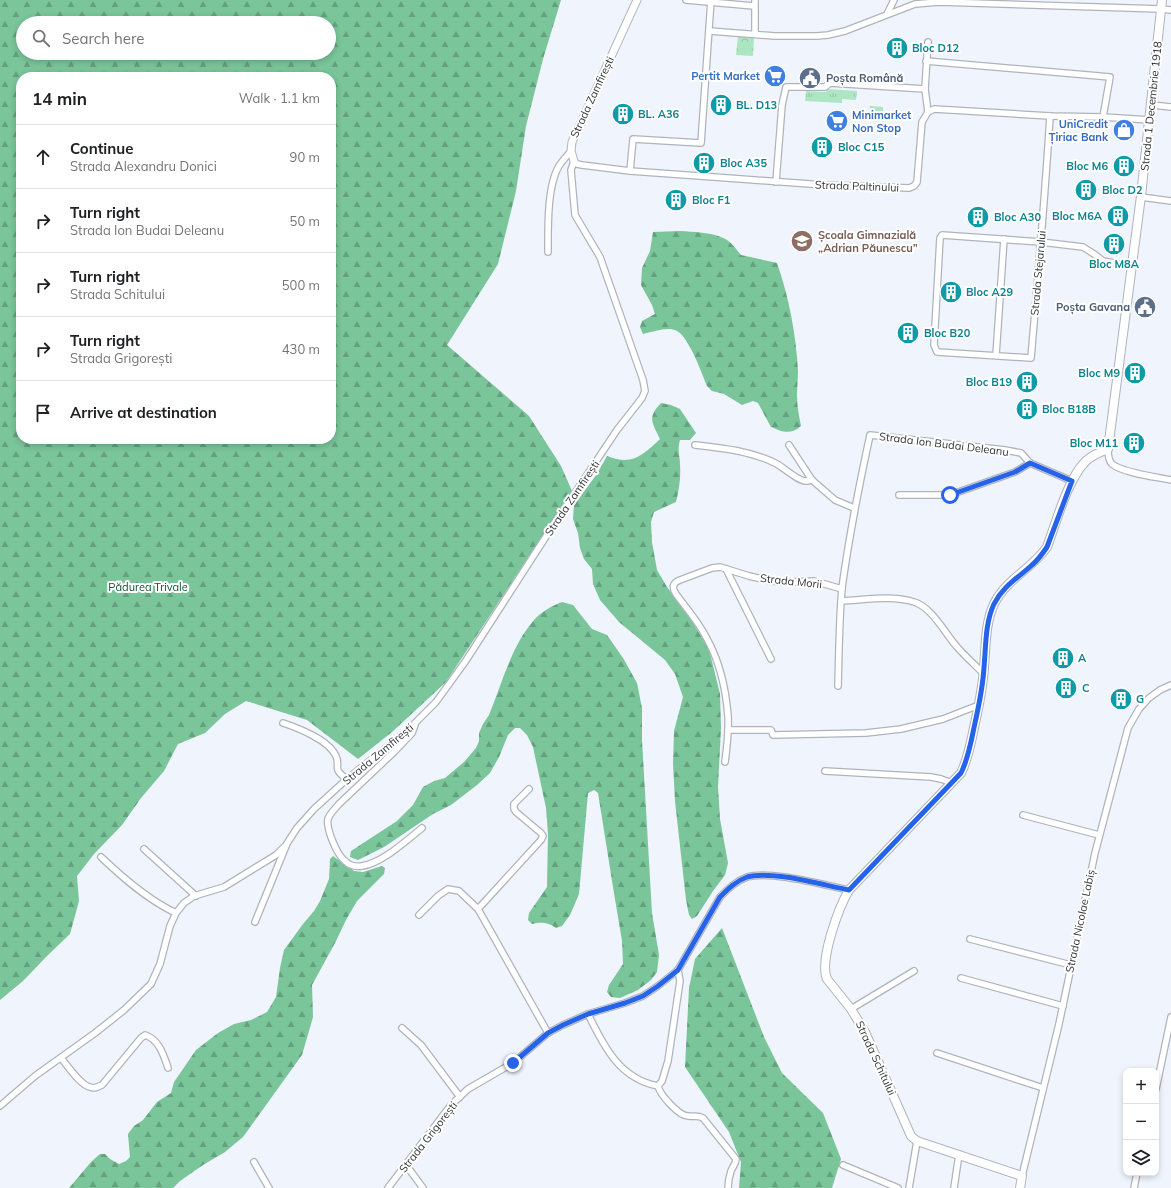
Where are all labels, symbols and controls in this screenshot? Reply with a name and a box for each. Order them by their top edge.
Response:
search box [16,16,336,60]
icon: search [30,27,52,49]
text: Search here [62,29,144,48]
building icon: Bloc D12 [884,35,910,61]
street label: Strada 1 Decembrie 1918 [1137,40,1165,172]
place label: Bloc D12 [912,41,960,55]
street label: Strada Zamfirești [567,54,618,140]
supermarket icon: Pertit Market [762,63,788,89]
public building icon: Poșta Română [797,65,823,91]
place label: Pertit Market [691,69,760,83]
place label: Poșta Română [826,71,903,86]
text: 14 min [32,88,87,109]
text: Walk · 1.1 km [239,90,320,106]
building icon: BL. D13 [708,92,734,118]
place label: BL. D13 [736,98,778,112]
building icon: BL. A36 [610,101,636,127]
place label: BL. A36 [638,107,679,121]
supermarket icon: Minimarket Non Stop [824,108,850,134]
place label: Minimarket Non Stop [852,108,911,135]
place label: UniCredit Țiriac Bank [1049,117,1109,145]
shop icon: UniCredit Țiriac Bank [1111,117,1137,143]
building icon: Bloc C15 [809,134,835,160]
text: Continue [70,139,133,158]
place label: Bloc C15 [838,140,885,154]
icon: ahead [32,146,54,168]
text: 90 m [290,149,320,165]
building icon: Bloc A35 [691,150,717,176]
building icon: Bloc M6 [1111,153,1137,179]
place label: Bloc A35 [720,156,767,170]
text: Strada Alexandru Donici [70,158,217,174]
place label: Bloc M6 [1066,159,1108,173]
building icon: Bloc D2 [1073,177,1099,203]
street label: Strada Paltinului [815,178,899,194]
place label: Bloc D2 [1102,183,1143,197]
building icon: Bloc F1 [663,187,689,213]
place label: Bloc F1 [692,193,731,207]
text: Turn right [70,203,140,222]
building icon: Bloc M6A [1105,203,1131,229]
building icon: Bloc A30 [965,204,991,230]
place label: Bloc M6A [1052,209,1103,223]
icon: right [32,210,54,232]
place label: Bloc A30 [994,210,1041,224]
text: 50 m [290,213,320,229]
text: Strada Ion Budai Deleanu [70,222,224,238]
school or university icon: Școala Gimnazială „Adrian Păunescu” [789,228,815,254]
place label: Școala Gimnazială „Adrian Păunescu” [818,228,918,255]
street label: Strada Stejarului [1027,230,1049,316]
building icon: Bloc M8A [1101,231,1127,257]
place label: Bloc M8A [1089,257,1140,271]
text: Turn right [70,267,140,286]
icon: right [32,274,54,296]
text: 500 m [282,277,320,293]
building icon: Bloc A29 [938,279,964,305]
place label: Bloc A29 [966,285,1013,299]
text: Strada Schitului [70,286,165,302]
public building icon: Poșta Gavana [1132,294,1158,320]
place label: Poșta Gavana [1056,300,1130,315]
building icon: Bloc B20 [895,320,921,346]
place label: Bloc B20 [924,326,971,340]
text: Turn right [70,331,140,350]
icon: right [32,338,54,360]
text: 430 m [282,341,320,357]
text: Strada Grigorești [70,350,172,366]
building icon: Bloc M9 [1122,360,1148,386]
place label: Bloc M9 [1078,366,1120,380]
building icon: Bloc B19 [1014,369,1040,395]
place label: Bloc B19 [966,375,1012,389]
building icon: Bloc B18B [1014,396,1040,422]
icon: arrive [32,402,54,424]
place label: Bloc B18B [1042,402,1096,416]
text: Arrive at destination [70,403,217,422]
street label: Strada Ion Budai Deleanu [878,429,1010,459]
building icon: Bloc M11 [1121,430,1147,456]
place label: Bloc M11 [1070,436,1118,450]
street label: Strada Zamfirești [542,458,603,539]
route start [941,486,959,504]
street label: Strada Morii [759,571,823,591]
park label: Pădurea Trivale [108,580,188,594]
building icon: A [1050,645,1076,671]
place label: A [1078,651,1087,665]
building icon: C [1053,675,1079,701]
place label: C [1082,681,1090,695]
building icon: G [1108,686,1134,712]
place label: G [1136,692,1144,706]
street label: Strada Zamfirești [340,720,417,788]
street label: Strada Nicolae Labiș [1062,868,1099,974]
street label: Strada Schitului [853,1019,899,1097]
route end [504,1054,522,1072]
map controls [1123,1068,1159,1176]
button: + [1123,1068,1159,1104]
street label: Strada Grigorești [396,1099,461,1176]
button: − [1123,1104,1159,1140]
button: layers [1123,1140,1159,1176]

